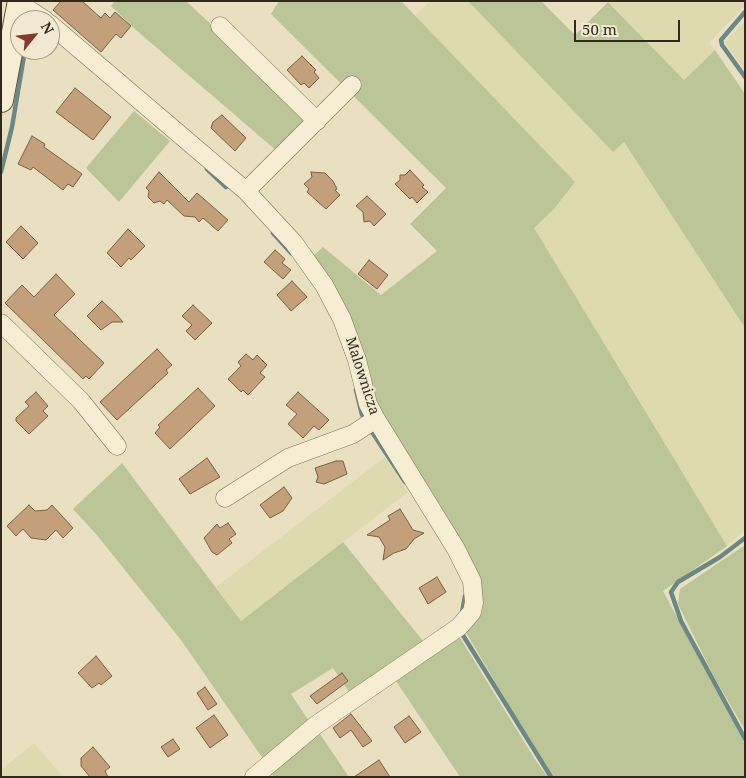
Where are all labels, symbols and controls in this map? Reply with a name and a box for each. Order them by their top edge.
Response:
north arrow [10,10,60,60]
scale bar [576,10,682,42]
text: N [37,19,59,37]
text: 50 m [582,19,617,39]
street label: Malownicza [342,335,382,417]

